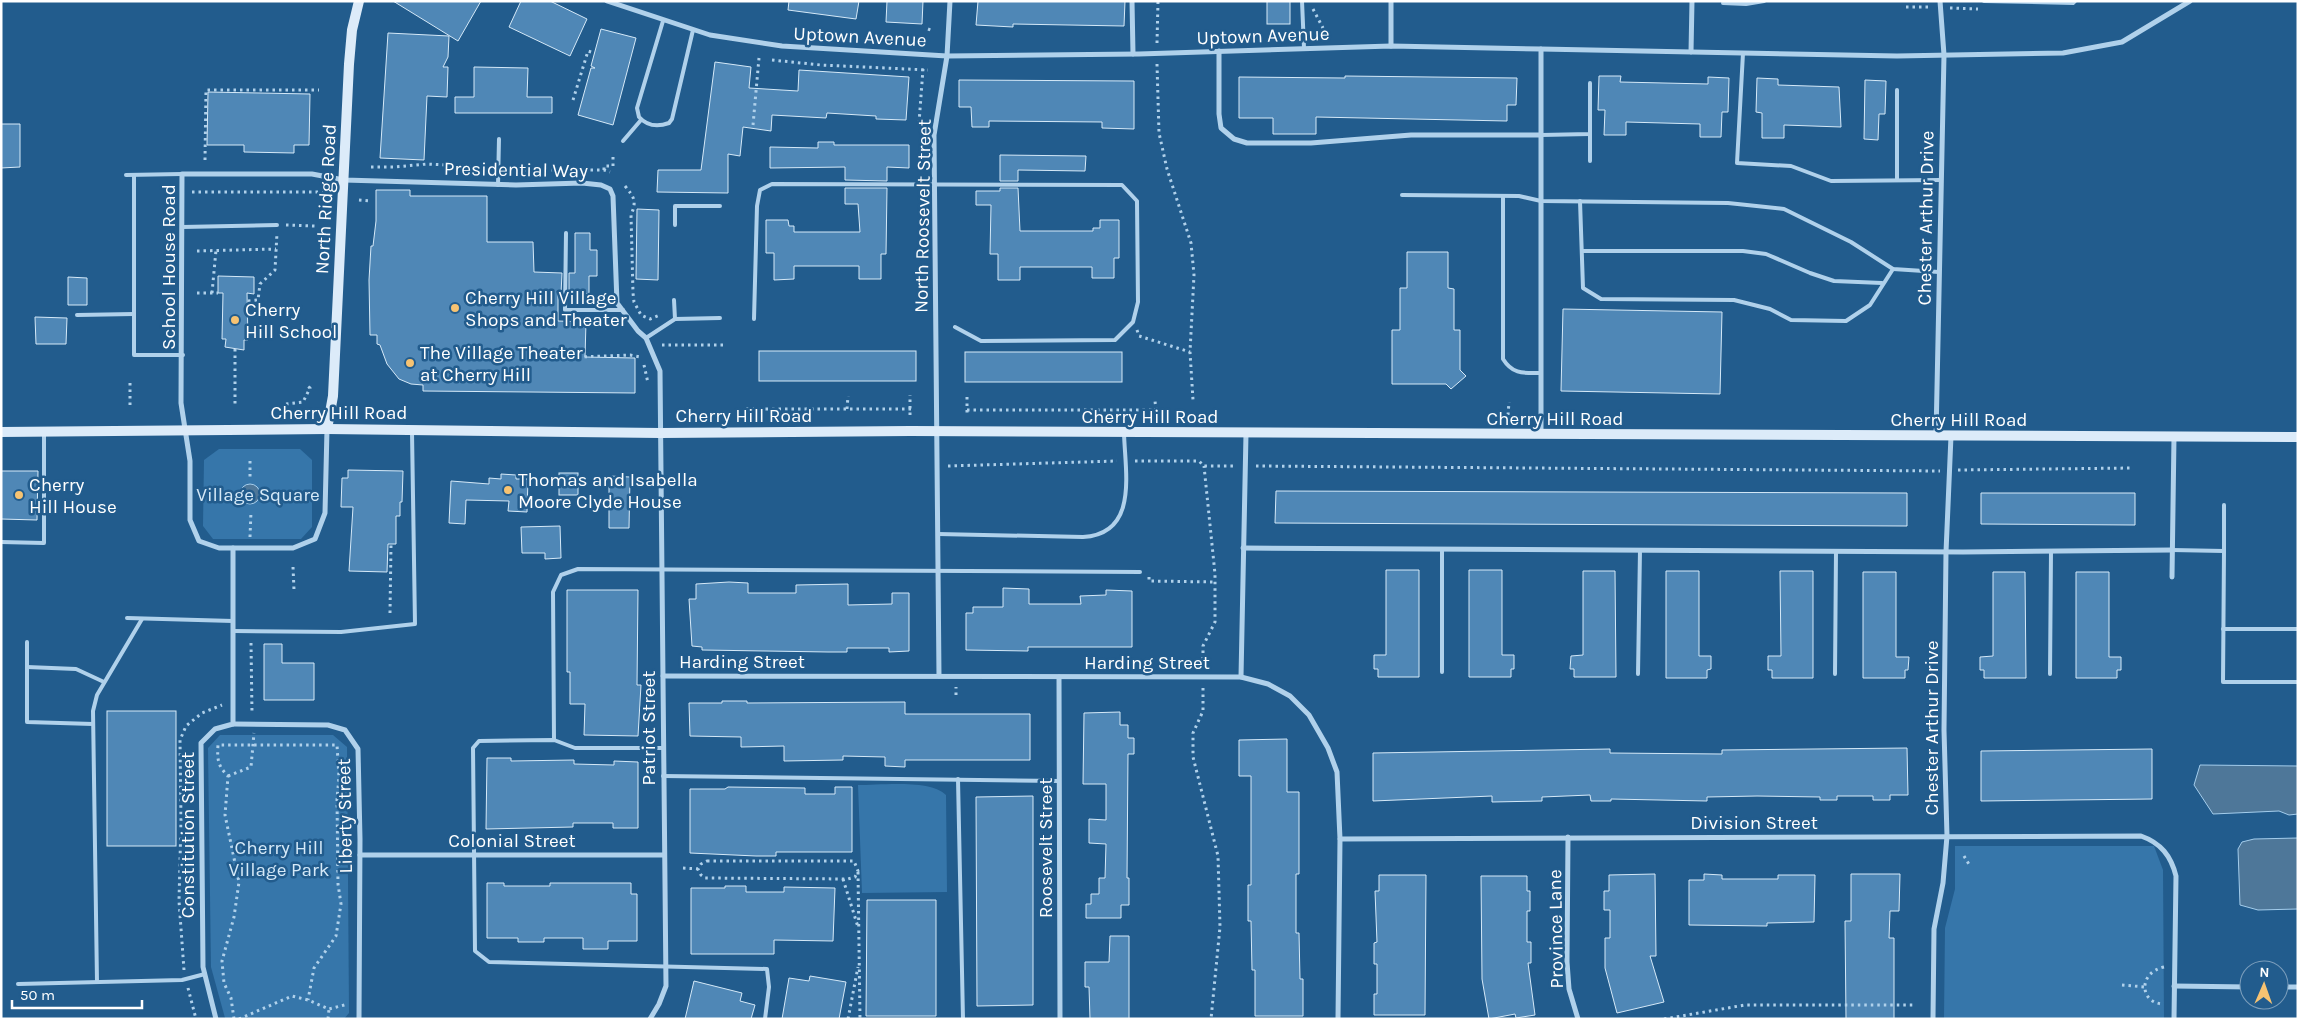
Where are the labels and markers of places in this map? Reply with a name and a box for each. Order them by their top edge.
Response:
place label: Cherry Hill Village Shops and Theater [465,287,627,331]
place label: Cherry Hill School [245,299,337,343]
marker: Cherry Hill Village Shops and Theater [449,302,461,314]
marker: Cherry Hill School [229,314,241,326]
place label: The Village Theater at Cherry Hill [420,342,583,386]
marker: The Village Theater at Cherry Hill [404,357,416,369]
place label: Thomas and Isabella Moore Clyde House [518,469,698,513]
place label: Cherry Hill House [29,474,117,518]
marker: Thomas and Isabella Moore Clyde House [502,484,514,496]
marker: Cherry Hill House [13,489,25,501]

